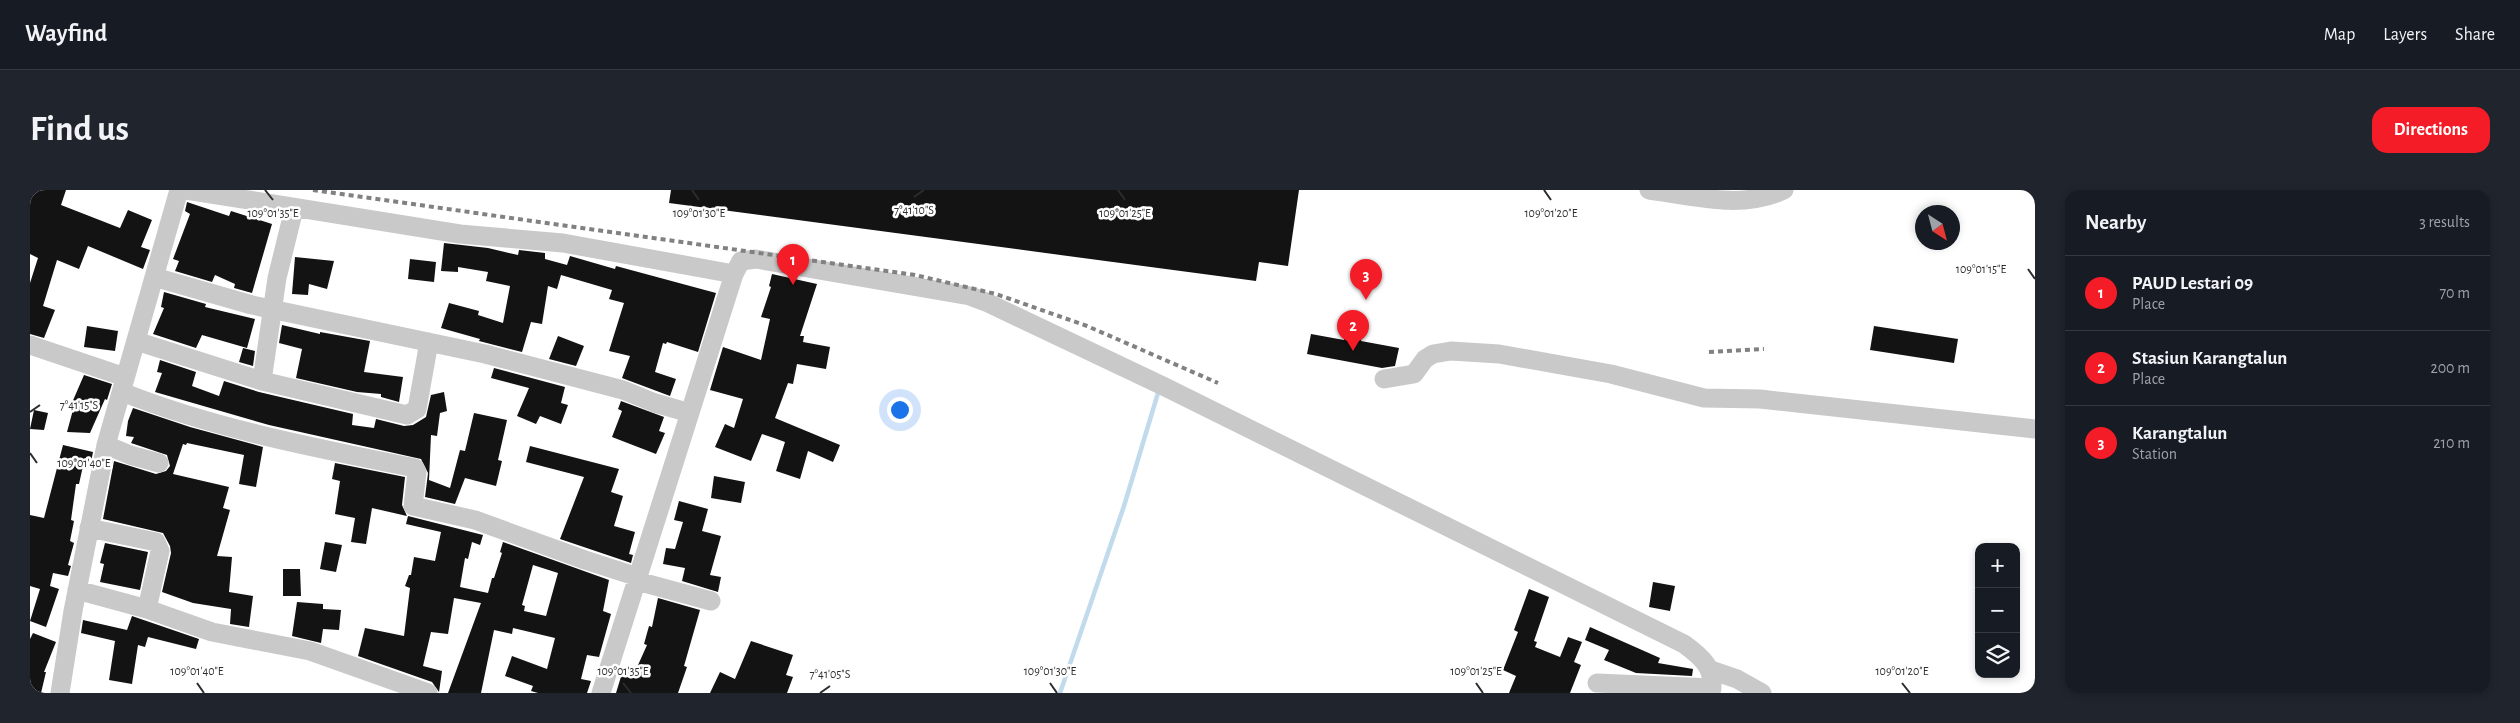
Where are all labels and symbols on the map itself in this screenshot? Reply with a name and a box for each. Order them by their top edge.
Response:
text: 7°41'10"S [894,204,934,216]
north arrow [1915,205,1960,250]
text: 109°01'35"E [247,207,299,219]
text: 109°01'30"E [673,207,725,219]
text: 109°01'25"E [1099,207,1151,219]
text: 109°01'20"E [1524,207,1578,219]
pin: 1 [777,244,809,285]
pin: 3 [1350,259,1382,300]
text: 109°01'15"E [1956,263,2006,275]
pin: 2 [1337,310,1369,351]
your location [887,397,913,423]
text: 7°41'15"S [60,399,99,411]
text: 109°01'40"E [57,457,111,469]
text: 109°01'40"E [170,665,224,677]
text: 109°01'35"E [597,665,649,677]
text: 109°01'30"E [1024,665,1076,677]
text: 109°01'25"E [1450,665,1502,677]
text: 109°01'20"E [1875,665,1929,677]
text: 7°41'05"S [810,668,851,680]

